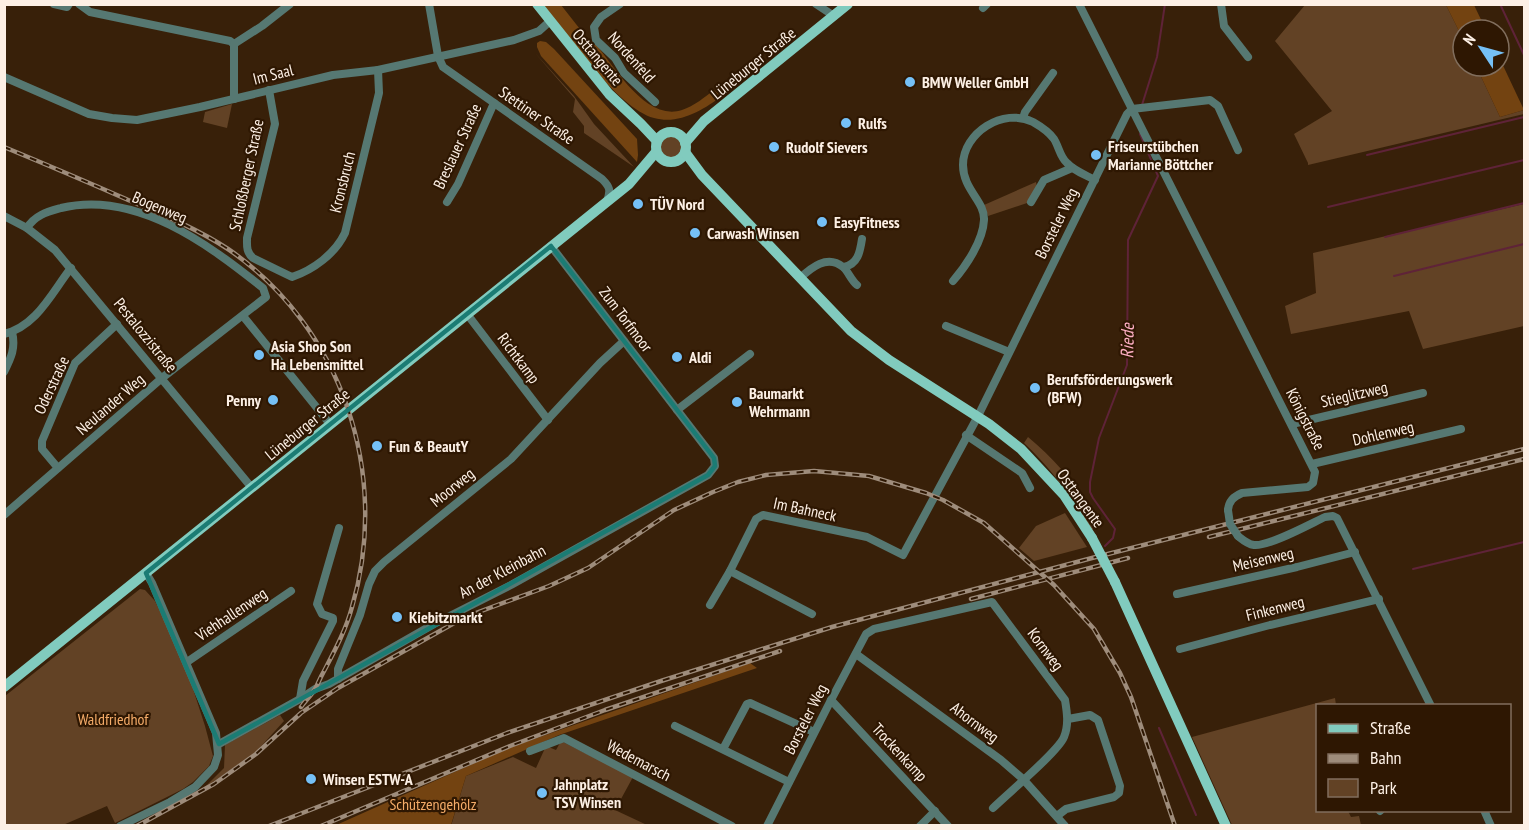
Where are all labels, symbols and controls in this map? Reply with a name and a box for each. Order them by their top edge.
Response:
north arrow [1451,18,1511,78]
street label: Lüneburger Straße [707,23,799,103]
street label: Osttangente [569,25,627,89]
street label: Nordenfeld [604,27,660,87]
text: N [1458,30,1479,49]
street label: Im Saal [251,59,296,89]
place label: BMW Weller GmbH [922,72,1029,92]
marker: BMW Weller GmbH [903,75,917,89]
street label: Stettiner Straße [495,82,579,148]
street label: Breslauer Straße [429,100,485,192]
place label: Rulfs [858,113,887,133]
marker: Rulfs [839,116,853,130]
street label: Schloßberger Straße [224,117,268,233]
place label: Friseurstübchen Marianne Böttcher [1108,136,1213,174]
place label: Rudolf Sievers [786,137,868,157]
marker: Rudolf Sievers [767,140,781,154]
marker: Friseurstübchen Marianne Böttcher [1089,148,1103,162]
street label: Kronsbruch [325,149,359,215]
street label: Borsteler Weg [1030,184,1082,262]
street label: Bogenweg [130,187,190,227]
place label: TÜV Nord [650,194,704,214]
marker: TÜV Nord [631,197,645,211]
place label: EasyFitness [834,212,900,232]
marker: EasyFitness [815,215,829,229]
place label: Carwash Winsen [707,223,799,243]
marker: Carwash Winsen [688,226,702,240]
street label: Zum Torfmoor [595,282,657,356]
street label: Pestalozzistraße [110,294,182,376]
water label: Riede [1115,322,1139,359]
street label: Richtkamp [493,329,545,387]
place label: Asia Shop Son Ha Lebensmittel [270,336,364,374]
place label: Aldi [688,347,712,367]
marker: Asia Shop Son Ha Lebensmittel [252,348,266,362]
marker: Aldi [670,350,684,364]
street label: Oderstraße [29,353,73,417]
street label: Neulander Weg [72,369,148,439]
place label: Berufsförderungswerk (BFW) [1047,369,1173,407]
street label: Stieglitzweg [1319,377,1389,411]
marker: Berufsförderungswerk (BFW) [1028,381,1042,395]
place label: Baumarkt Wehrmann [748,383,810,421]
street label: Lüneburger Straße [261,384,353,464]
street label: Königstraße [1282,385,1330,453]
place label: Penny [226,390,262,410]
marker: Penny [266,393,280,407]
marker: Baumarkt Wehrmann [730,395,744,409]
street label: Dohlenweg [1350,416,1416,450]
place label: Fun & BeautY [389,436,468,456]
marker: Fun & BeautY [370,439,384,453]
street label: Moorweg [426,463,478,511]
street label: Osttangente [1053,465,1109,531]
street label: Im Bahneck [772,493,839,526]
street label: An der Kleinbahn [455,540,549,602]
street label: Meisenweg [1231,542,1295,576]
street label: Viehhallenweg [191,583,270,646]
street label: Finkenweg [1244,591,1306,625]
place label: Kiebitzmarkt [409,607,483,627]
marker: Kiebitzmarkt [390,610,404,624]
street label: Kornweg [1023,624,1069,674]
street label: Borsteler Weg [779,680,831,758]
street label: Ahornweg [947,697,1003,747]
legend [1316,704,1511,812]
park label: Waldfriedhof [78,709,149,729]
text: Straße [1370,716,1411,739]
street label: Trockenkamp [868,719,932,785]
street label: Wedemarsch [604,735,674,785]
text: Bahn [1370,746,1402,769]
place label: Winsen ESTW-A [322,769,414,789]
marker: Winsen ESTW-A [304,772,318,786]
place label: Jahnplatz TSV Winsen [553,774,621,812]
text: Park [1370,776,1397,799]
marker: Jahnplatz TSV Winsen [535,786,549,800]
park label: Schützengehölz [389,794,477,814]

